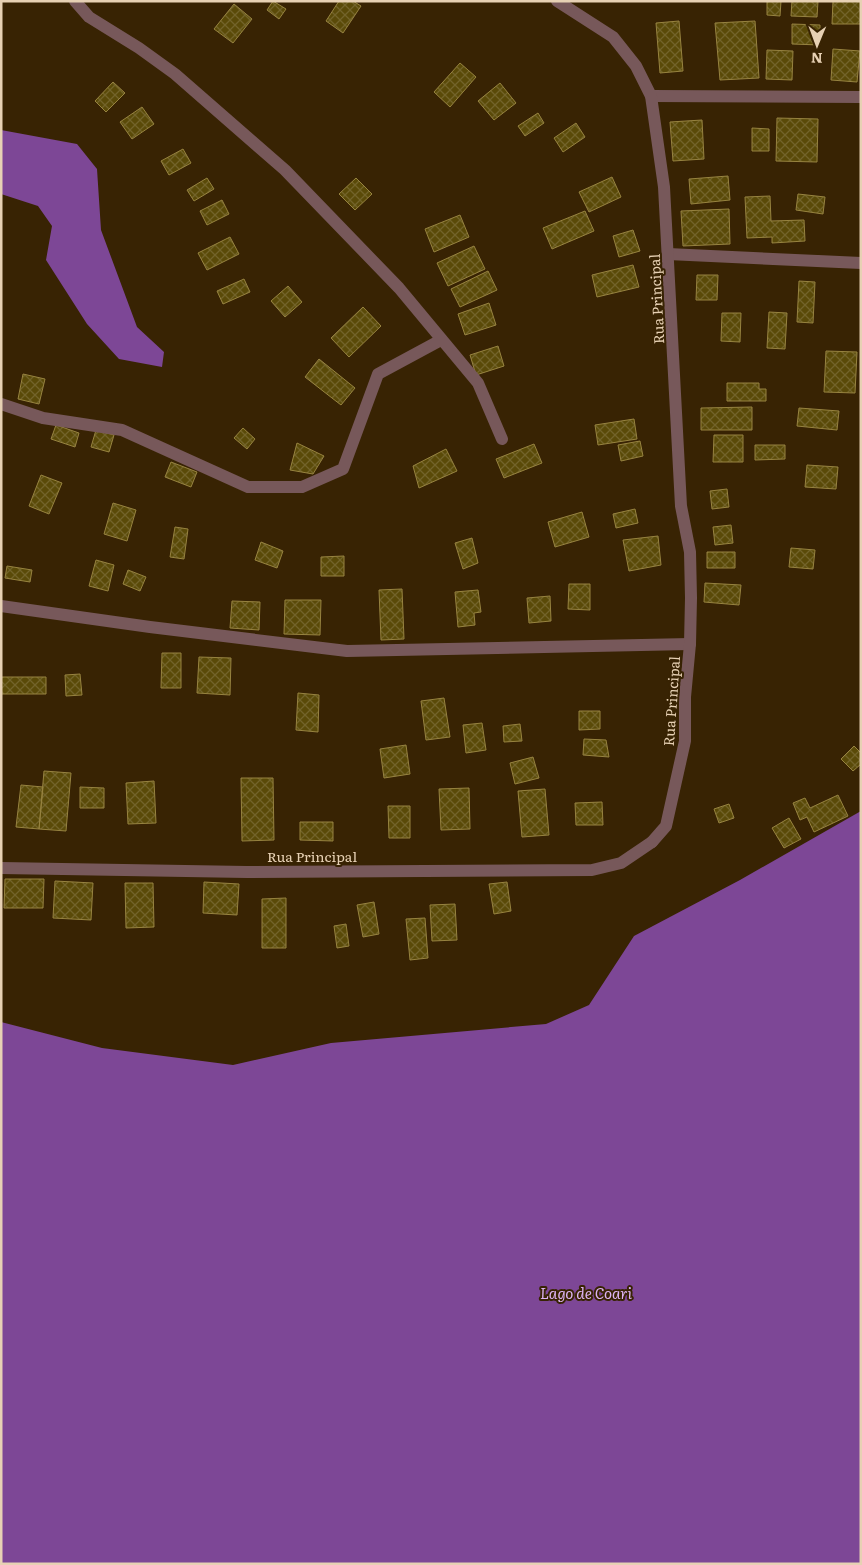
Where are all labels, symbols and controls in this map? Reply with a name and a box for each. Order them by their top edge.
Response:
north arrow [792,20,842,70]
text: N [810,49,823,69]
street label: Rua Principal [644,253,668,345]
street label: Rua Principal [658,655,684,747]
street label: Rua Principal [267,846,357,866]
water label: Lago de Coari [540,1281,632,1304]

